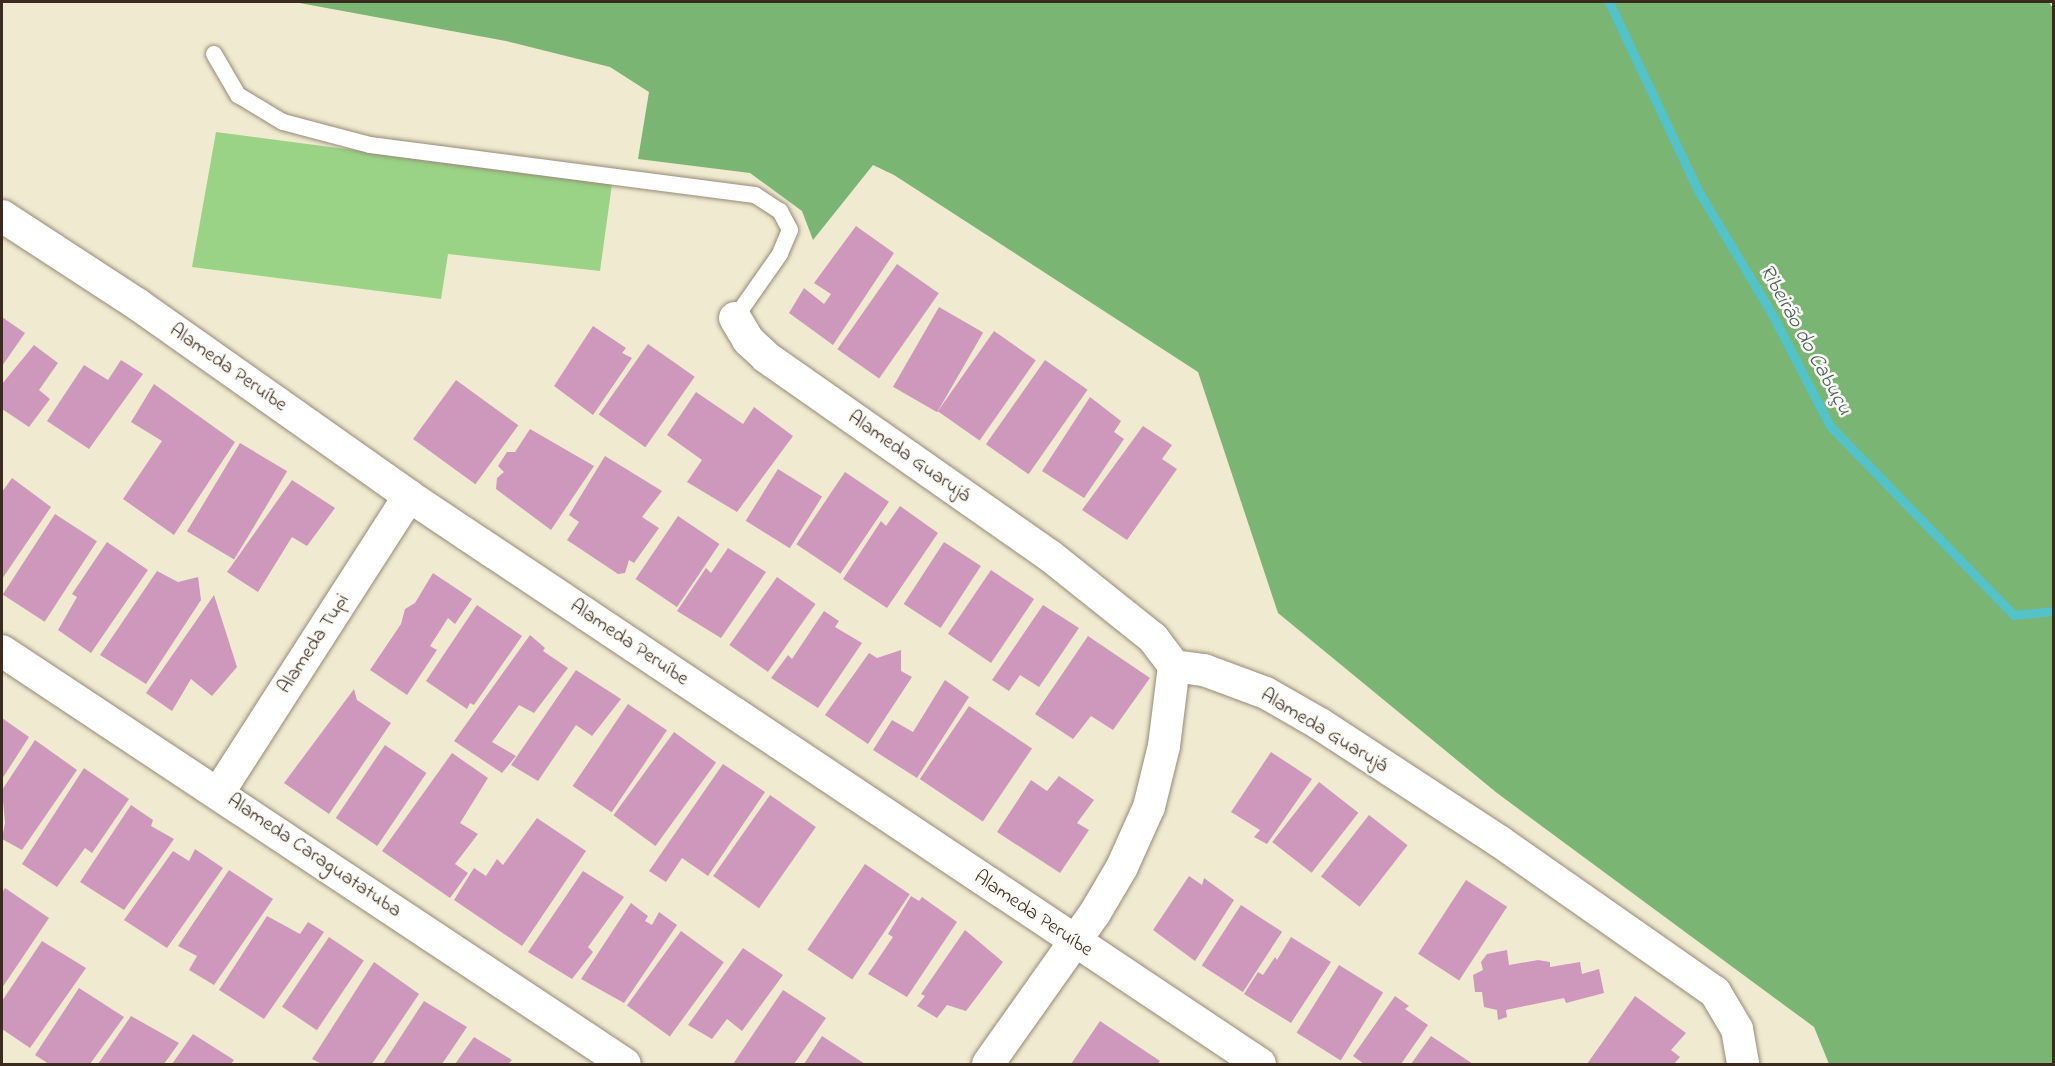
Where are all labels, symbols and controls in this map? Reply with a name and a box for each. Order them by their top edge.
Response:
water label: Ribeirão do Cabuçu [1753,260,1857,420]
street label: Alameda Peruíbe [165,319,291,417]
street label: Alameda Guarujá [843,406,975,508]
street label: Alameda Tupi [273,590,355,698]
street label: Alameda Peruíbe [565,594,693,692]
street label: Alameda Guarujá [1256,684,1392,778]
street label: Alameda Caraguatatuba [222,789,406,923]
street label: Alameda Peruíbe [969,865,1097,963]

